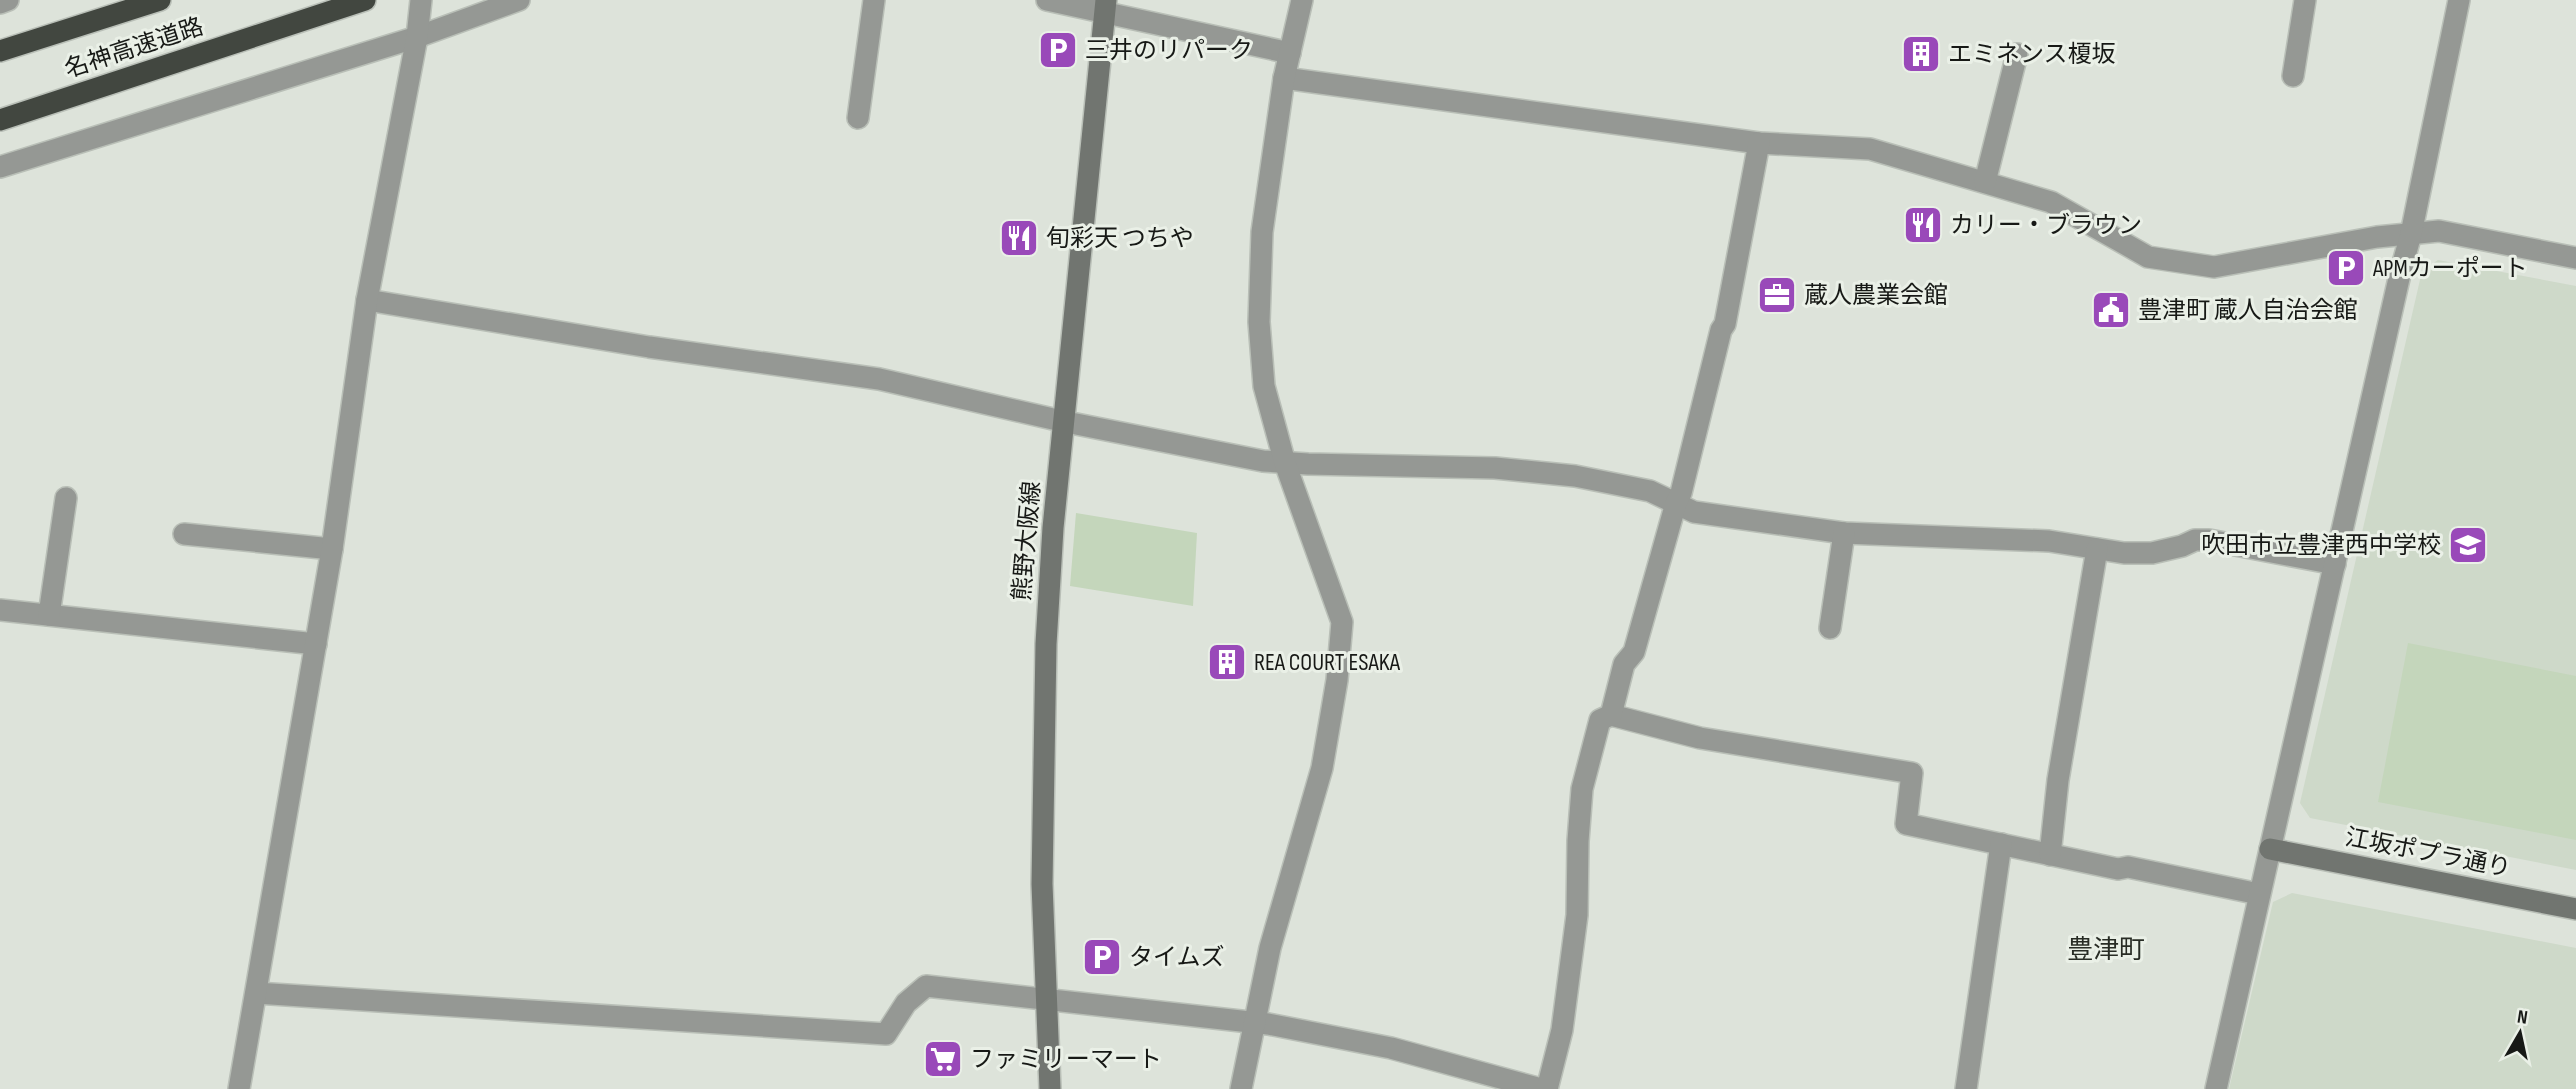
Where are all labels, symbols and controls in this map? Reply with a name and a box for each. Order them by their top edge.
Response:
street label: 名神高速道路 [61,12,207,84]
parking icon: 三井のリパーク [1037,29,1079,71]
building icon: エミネンス榎坂 [1900,33,1942,75]
place label: 三井のリパーク [1085,36,1253,65]
place label: エミネンス榎坂 [1948,40,2116,69]
restaurant icon: カリー・ブラウン [1902,204,1944,246]
place label: カリー・ブラウン [1950,211,2142,240]
restaurant icon: 旬彩天 つちや [998,217,1040,259]
place label: 旬彩天 つちや [1046,224,1194,253]
parking icon: APMカーポート [2325,247,2367,289]
place label: APMカーポート [2372,254,2528,283]
office icon: 蔵人農業会館 [1756,274,1798,316]
place label: 蔵人農業会館 [1804,281,1948,310]
public building icon: 豊津町 蔵人自治会館 [2090,289,2132,331]
place label: 豊津町 蔵人自治会館 [2138,296,2358,325]
street label: 熊野大阪線 [1007,480,1047,602]
school or university icon: 吹田市立豊津西中学校 [2447,524,2489,566]
place label: 吹田市立豊津西中学校 [2201,531,2441,560]
building icon: REA COURT ESAKA [1206,641,1248,683]
place label: REA COURT ESAKA [1254,648,1401,677]
street label: 江坂ポプラ通り [2343,823,2513,883]
district label: 豊津町 [2067,935,2145,966]
parking icon: タイムズ [1081,936,1123,978]
place label: タイムズ [1129,943,1225,972]
north arrow [2485,998,2555,1068]
text: N [2516,1006,2529,1030]
supermarket icon: ファミリーマート [922,1038,964,1080]
place label: ファミリーマート [970,1045,1162,1074]

